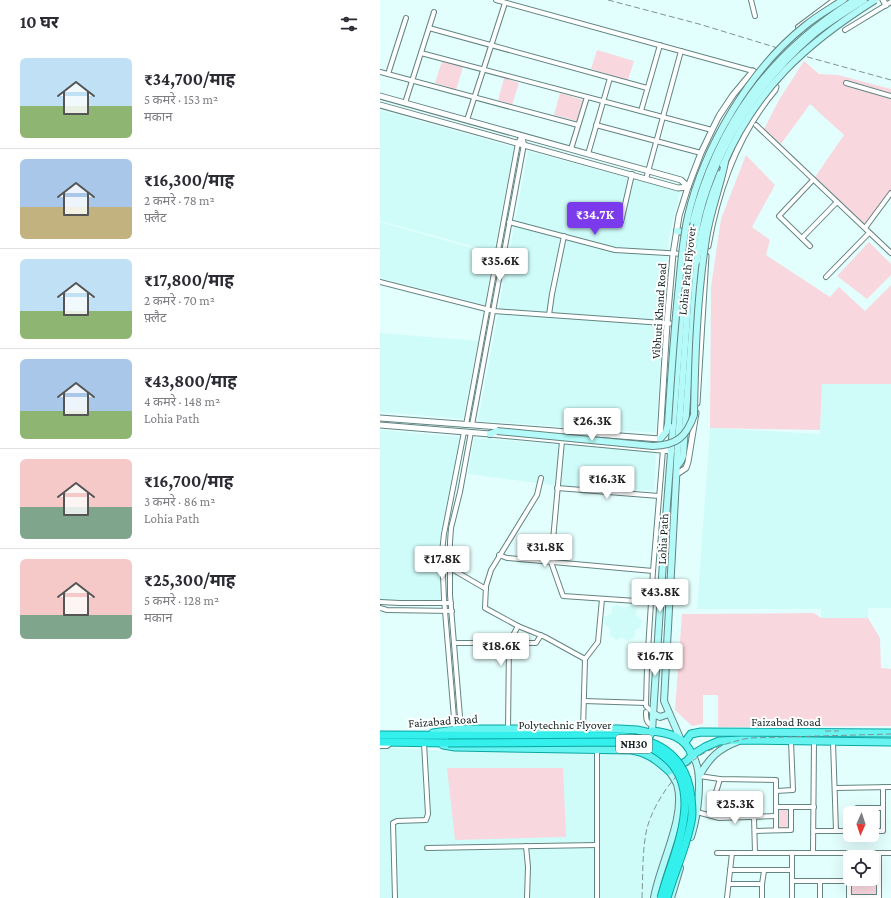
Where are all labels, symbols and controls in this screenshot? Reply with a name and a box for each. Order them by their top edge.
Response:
text: 10 घर [20,13,58,32]
icon: filters [338,13,360,35]
text: ₹34,700/माह [144,70,235,89]
icon: home [52,74,100,122]
text: 5 कमरे · 153 m² [144,92,218,107]
text: मकान [144,109,172,124]
text: ₹16,300/माह [144,171,234,190]
icon: home [52,175,100,223]
text: 2 कमरे · 78 m² [144,193,215,208]
pin: ₹34.7K [562,202,628,236]
text: ₹34.7K [576,207,614,222]
text: फ़्लैट [144,210,167,225]
street label: Lohia Path Flyover [675,225,699,316]
pin: ₹35.6K [467,248,533,282]
text: ₹35.6K [481,253,519,268]
street label: Vibhuti Khand Road [649,262,669,360]
text: ₹17,800/माह [144,271,234,290]
icon: home [52,275,100,323]
text: 2 कमरे · 70 m² [144,293,215,308]
text: फ़्लैट [144,310,167,325]
text: ₹43,800/माह [144,372,237,391]
icon: home [52,375,100,423]
text: 4 कमरे · 148 m² [144,394,220,409]
pin: ₹26.3K [559,408,625,442]
text: Lohia Path [144,411,199,426]
text: ₹26.3K [573,413,611,428]
pin: ₹16.3K [574,466,640,500]
text: ₹16.3K [589,471,625,486]
text: ₹16,700/माह [144,472,233,491]
icon: home [52,475,100,523]
text: 3 कमरे · 86 m² [144,494,215,509]
text: Lohia Path [144,511,199,526]
street label: Lohia Path [655,513,671,565]
pin: ₹31.8K [512,534,578,568]
text: ₹31.8K [526,539,564,554]
pin: ₹17.8K [409,546,475,580]
text: ₹17.8K [424,551,460,566]
text: ₹25,300/माह [144,571,235,590]
icon: home [52,575,100,623]
pin: ₹43.8K [627,579,693,613]
text: ₹43.8K [640,584,680,599]
text: 5 कमरे · 128 m² [144,593,219,608]
text: मकान [144,610,172,625]
pin: ₹18.6K [468,633,534,667]
text: ₹18.6K [482,638,520,653]
pin: ₹16.7K [622,643,688,677]
text: ₹16.7K [637,648,673,663]
street label: Faizabad Road [408,712,479,730]
street label: Faizabad Road [751,715,821,729]
street label: Polytechnic Flyover [518,718,612,732]
road number: NH30 [616,735,652,753]
pin: ₹25.3K [702,791,768,825]
text: ₹25.3K [716,796,754,811]
north arrow [843,806,879,842]
map controls [843,806,879,886]
button: locate [843,850,879,886]

